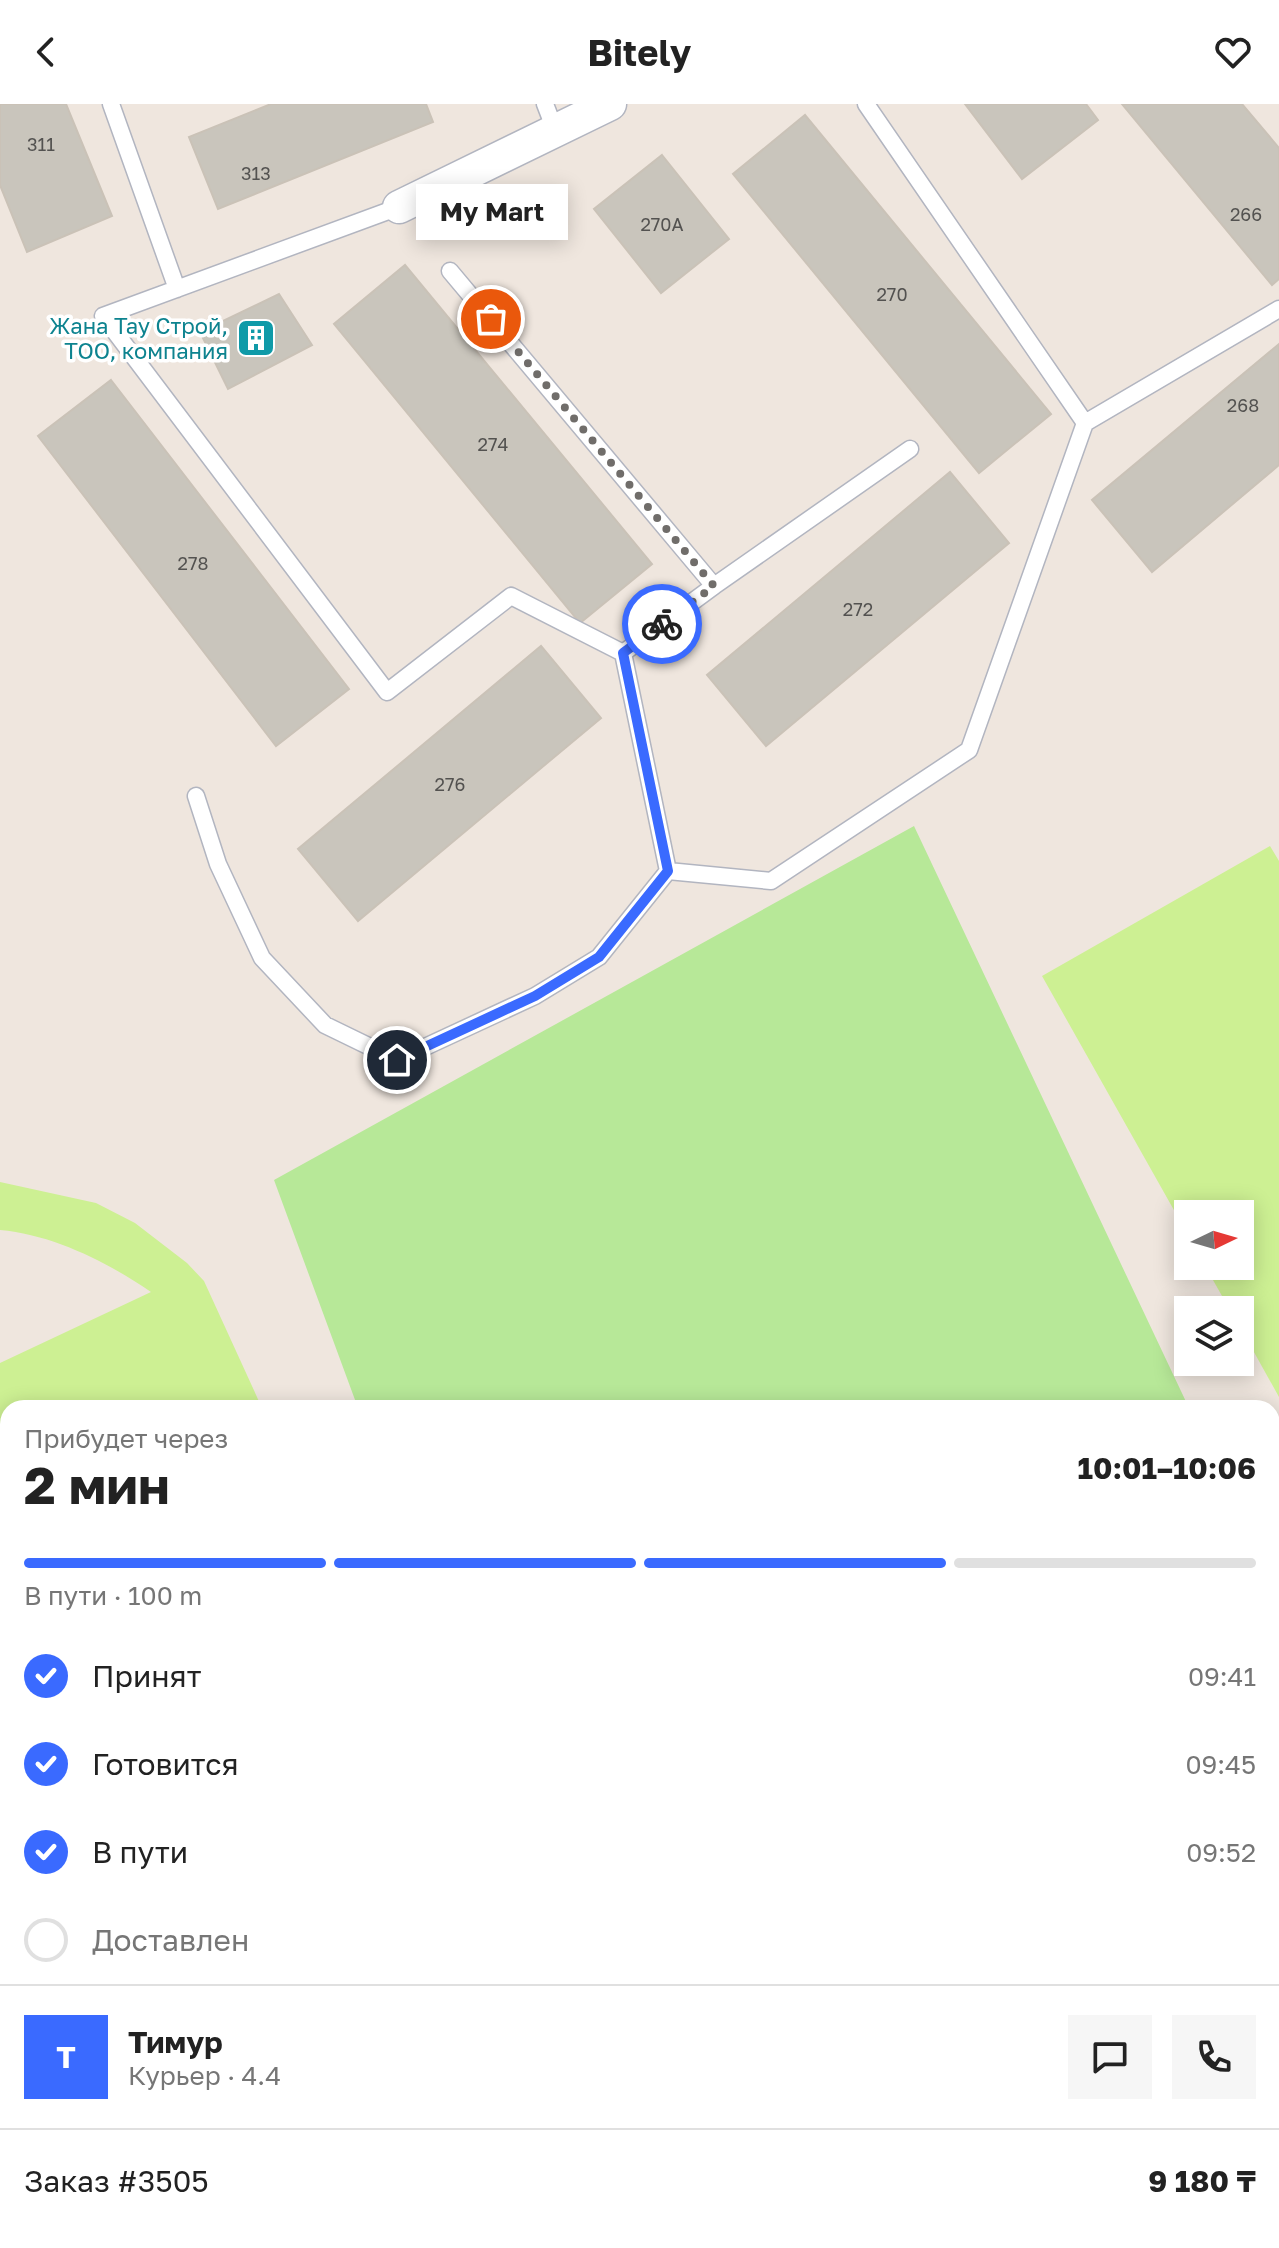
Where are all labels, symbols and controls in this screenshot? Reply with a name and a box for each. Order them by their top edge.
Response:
icon: back [24,30,68,74]
icon: heart [1211,30,1255,74]
text: Bitely [588,31,691,74]
house number: 311 [27,133,55,155]
house number: 313 [241,162,271,184]
callout: My Mart [415,183,567,239]
text: My Mart [440,196,544,227]
house number: 266 [1230,203,1262,225]
house number: 270А [640,213,684,235]
house number: 270 [876,283,908,305]
pin [457,285,525,353]
icon: bag [469,297,513,341]
place label: Жана Тау Строй, ТОО, компания [49,312,228,364]
building icon: Жана Тау Строй, ТОО, компания [235,317,277,359]
house number: 268 [1227,394,1259,416]
house number: 274 [478,433,508,455]
house number: 278 [178,552,208,574]
courier [622,584,702,664]
house number: 272 [843,598,873,620]
icon: bike [640,602,684,646]
house number: 276 [435,773,465,795]
pin [363,1026,431,1094]
icon: home [375,1038,419,1082]
north arrow [1174,1200,1254,1280]
map controls [1174,1200,1254,1376]
button: layers [1174,1296,1254,1376]
text: Прибудет через [24,1423,228,1454]
text: 10:01–10:06 [1078,1450,1256,1486]
text: 2 мин [24,1453,170,1515]
text: В пути · 100 m [24,1580,202,1611]
icon: check [24,1654,68,1698]
text: Принят [92,1658,201,1694]
text: 09:41 [1188,1661,1256,1692]
icon: check [24,1742,68,1786]
text: Готовится [92,1746,239,1782]
text: 09:45 [1185,1749,1256,1780]
icon: check [24,1830,68,1874]
text: В пути [92,1834,188,1870]
text: 09:52 [1186,1837,1256,1868]
text: Доставлен [92,1922,249,1958]
button: chat [1068,2015,1152,2099]
button: phone [1172,2015,1256,2099]
text: Тимур [128,2024,223,2060]
text: Т [56,2039,76,2075]
text: Курьер · 4.4 [128,2060,281,2091]
text: Заказ #3505 [24,2163,209,2199]
text: 9 180 ₸ [1148,2163,1256,2199]

